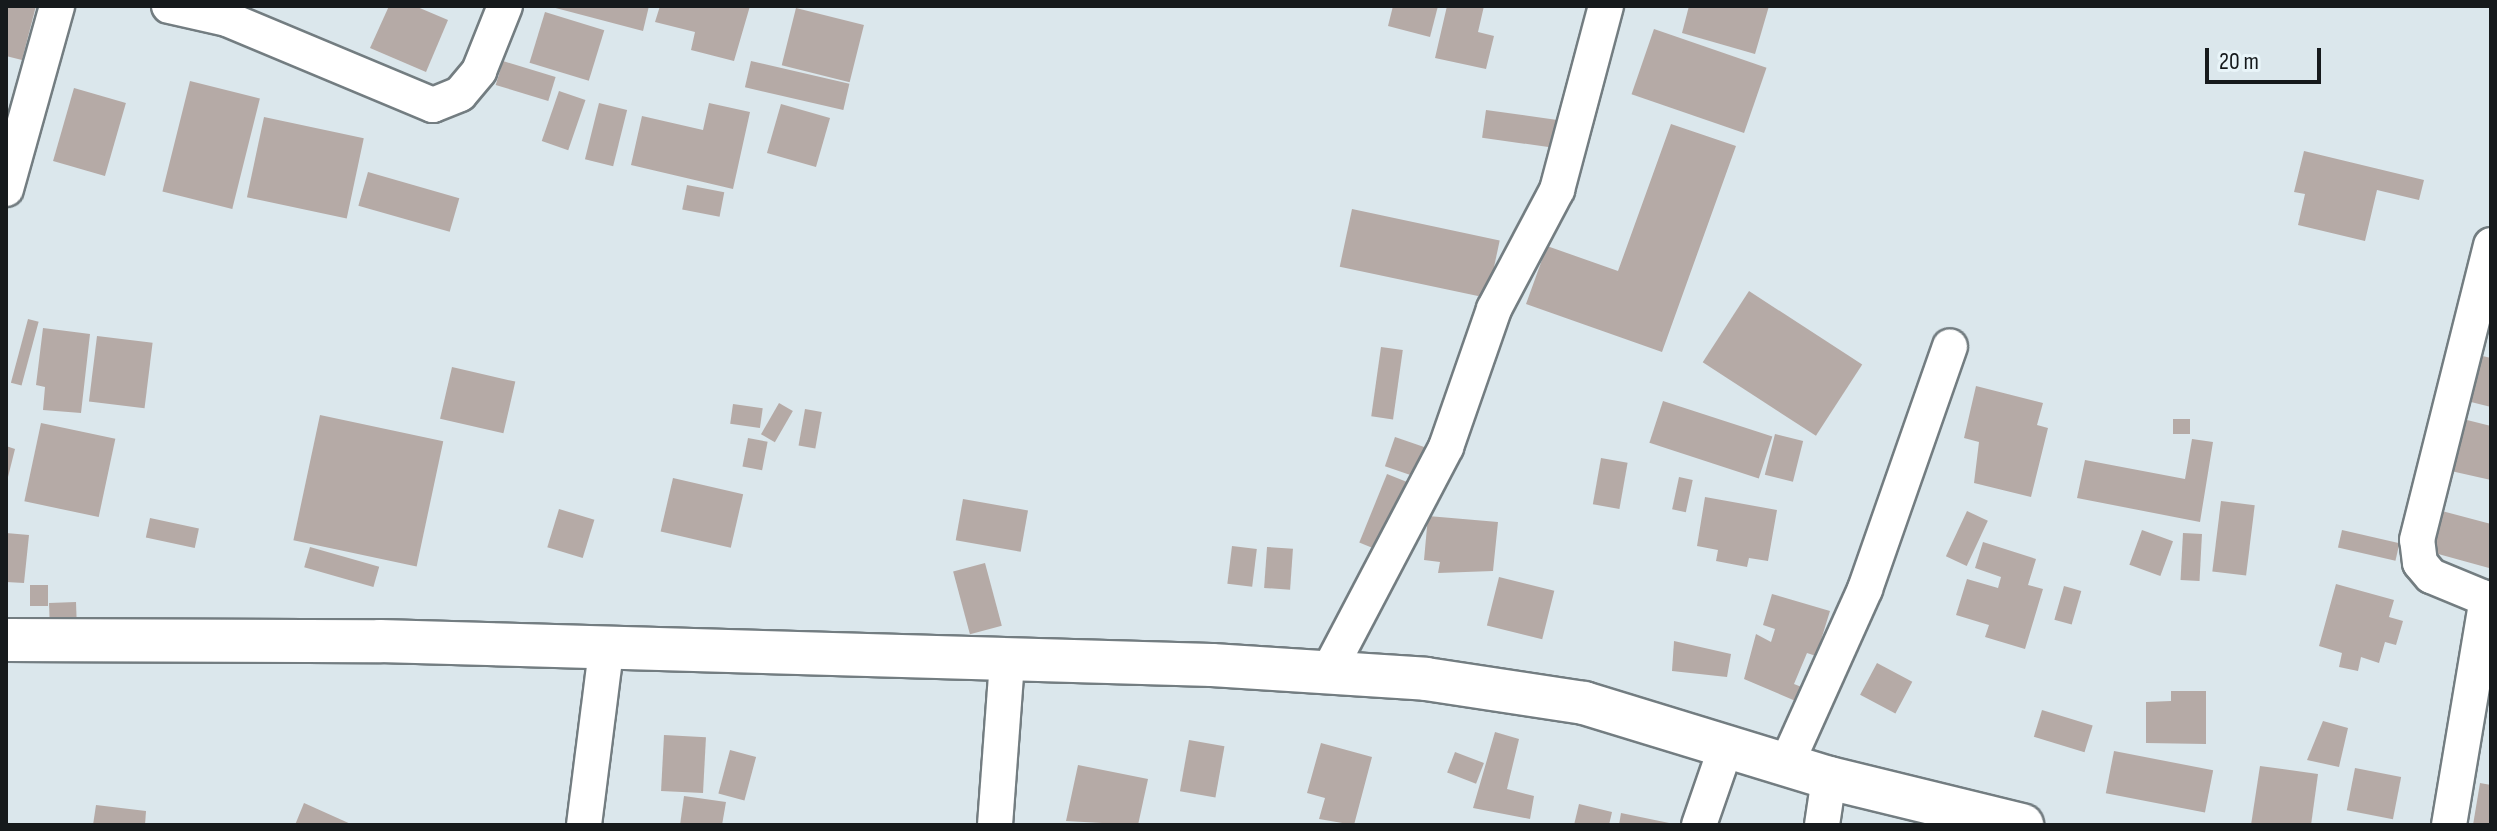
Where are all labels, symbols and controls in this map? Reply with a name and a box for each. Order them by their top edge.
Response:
scale bar [2209,32,2325,82]
text: 20 m [2219,47,2259,76]

